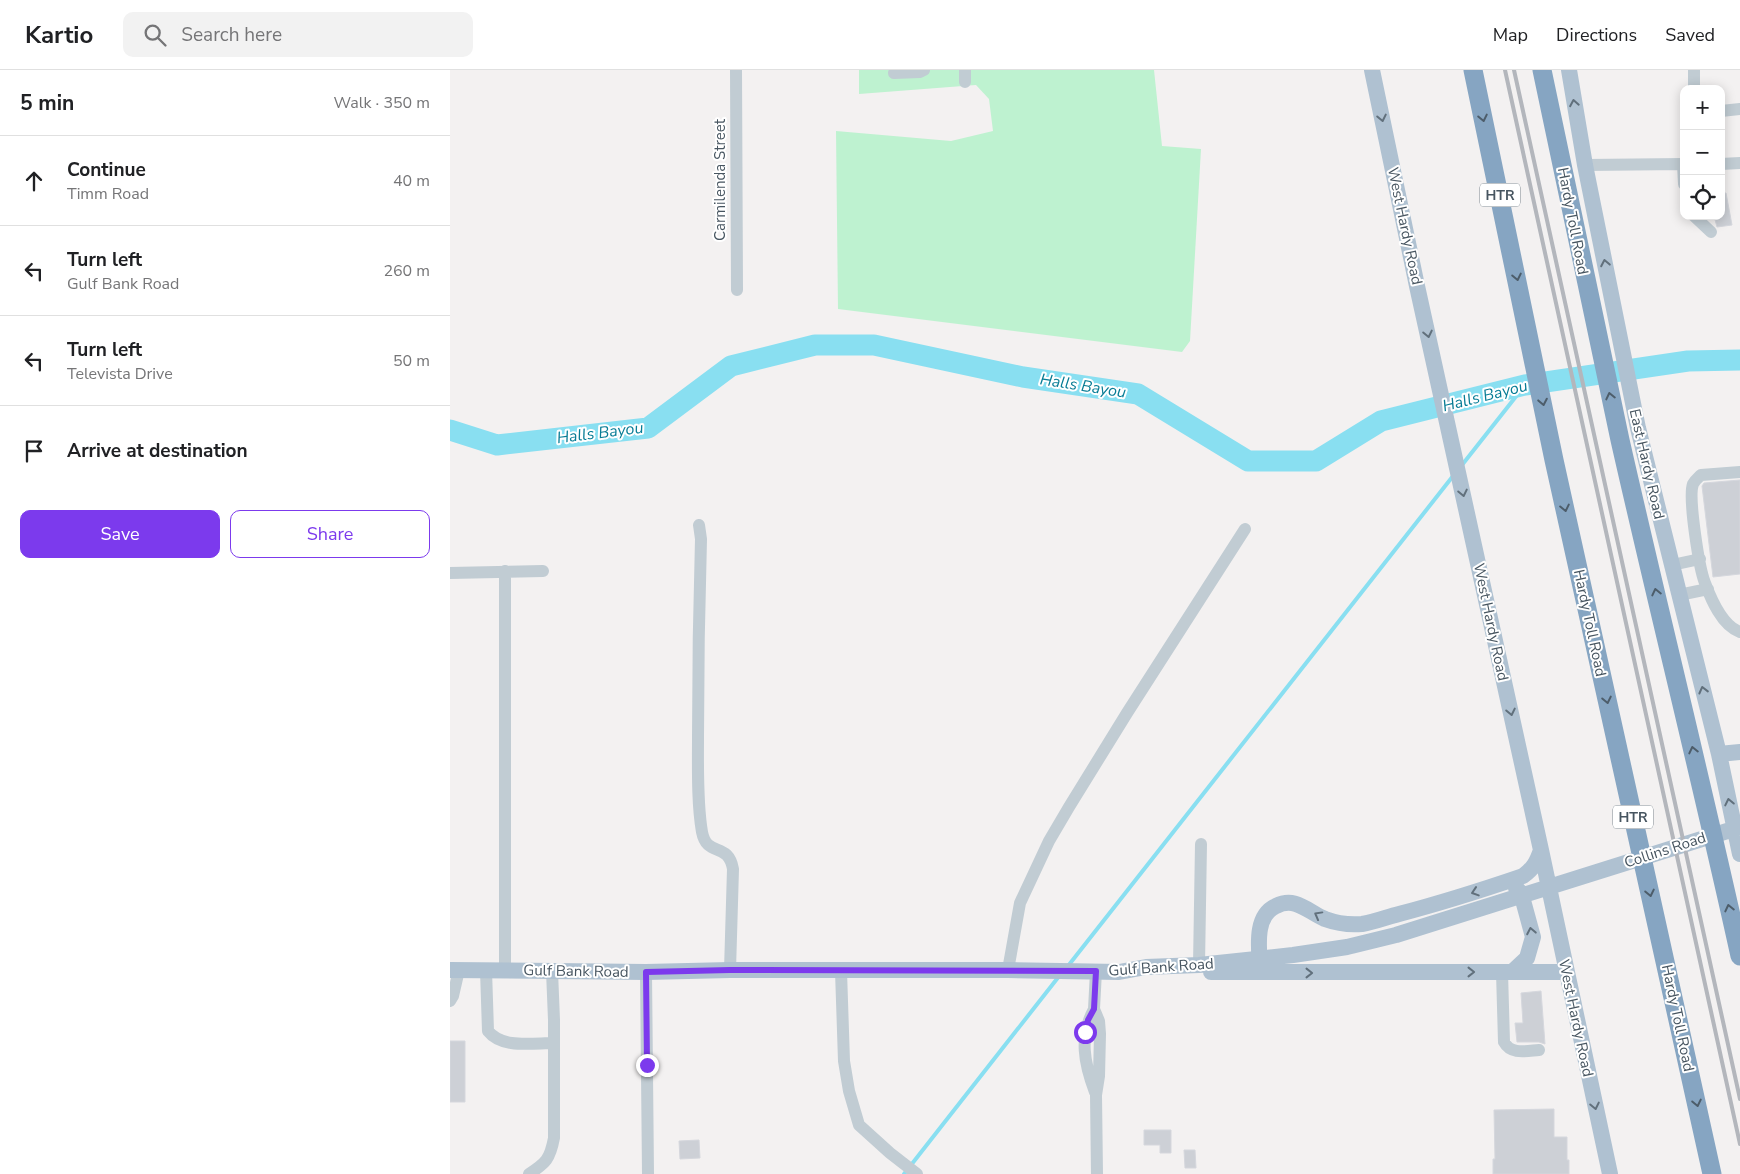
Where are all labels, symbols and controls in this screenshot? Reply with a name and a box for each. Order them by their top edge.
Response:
search box [123,12,473,57]
text: Kartio [25,19,93,51]
icon: search [141,21,169,49]
text: Search here [181,22,282,48]
text: Map [1493,23,1528,47]
text: Directions [1556,23,1637,47]
text: Saved [1665,23,1715,47]
map controls [1680,85,1725,220]
button: + [1680,85,1725,130]
text: 5 min [20,89,74,117]
text: Walk · 350 m [334,92,430,114]
one-way arrow [1570,99,1580,107]
one-way arrow [1376,113,1387,122]
one-way arrow [1477,113,1488,122]
street label: Carmilenda Street [710,118,730,241]
button: − [1680,130,1725,175]
text: Continue [67,157,146,183]
street label: West Hardy Road [1383,165,1427,287]
street label: Hardy Toll Road [1553,166,1593,276]
icon: ahead [20,167,48,195]
text: 40 m [393,170,430,192]
button: locate [1680,175,1725,220]
text: Timm Road [67,183,149,205]
road number: HTR [1480,184,1520,206]
text: Turn left [67,247,142,273]
icon: left [20,257,48,285]
one-way arrow [1600,258,1610,267]
text: 260 m [383,260,430,282]
one-way arrow [1511,272,1522,281]
text: Gulf Bank Road [67,273,179,295]
one-way arrow [1422,330,1433,338]
text: Turn left [67,337,142,363]
icon: left [20,347,48,375]
text: 50 m [393,350,430,372]
text: Televista Drive [67,363,173,385]
water label: Halls Bayou [1038,368,1128,404]
water label: Halls Bayou [1440,375,1530,417]
one-way arrow [1605,392,1616,401]
one-way arrow [1537,398,1547,407]
street label: East Hardy Road [1625,407,1669,521]
water label: Halls Bayou [555,417,645,449]
icon: arrive [20,437,48,465]
text: Arrive at destination [67,438,248,464]
one-way arrow [1457,488,1468,497]
one-way arrow [1559,503,1570,512]
button: Save [20,510,220,558]
button: Share [230,510,430,558]
street label: West Hardy Road [1469,561,1513,683]
street label: Hardy Toll Road [1569,568,1611,678]
one-way arrow [1651,587,1662,596]
one-way arrow [1698,685,1709,694]
one-way arrow [1602,696,1612,705]
one-way arrow [1505,708,1516,717]
one-way arrow [1688,745,1699,754]
one-way arrow [1724,797,1735,806]
road number: HTR [1613,806,1653,829]
street label: Collins Road [1622,827,1708,873]
one-way arrow [1471,886,1479,896]
one-way arrow [1644,889,1655,898]
one-way arrow [1725,904,1735,912]
one-way arrow [1315,911,1324,921]
one-way arrow [1526,927,1536,935]
street label: Gulf Bank Road [1108,953,1214,981]
street label: West Hardy Road [1554,957,1598,1079]
street label: Gulf Bank Road [523,960,629,982]
street label: Hardy Toll Road [1657,963,1699,1073]
one-way arrow [1468,967,1475,977]
one-way arrow [1305,968,1313,978]
route start [1074,1021,1097,1044]
route end [636,1054,659,1077]
one-way arrow [1691,1099,1702,1108]
one-way arrow [1589,1102,1600,1111]

